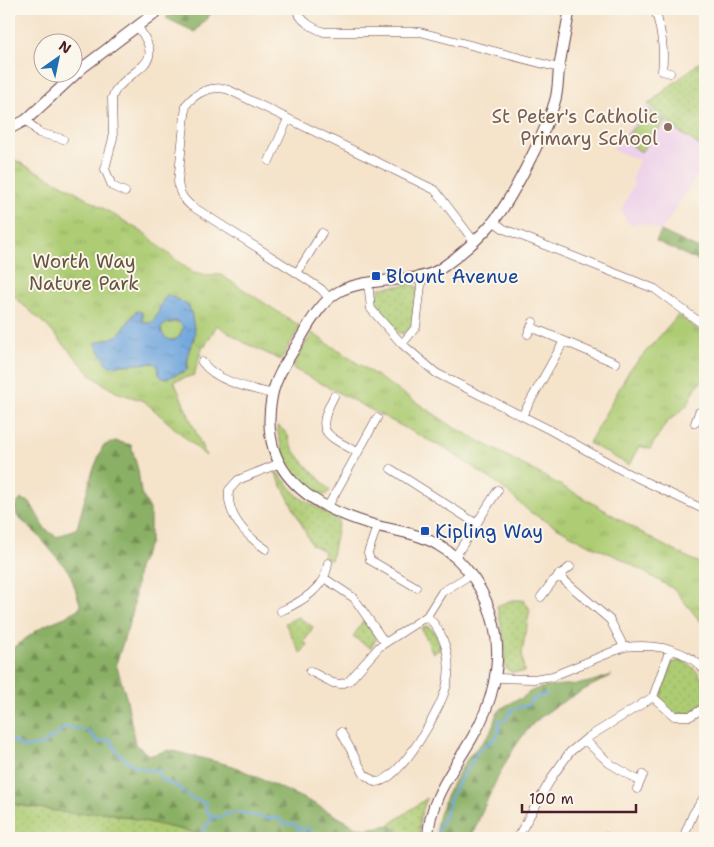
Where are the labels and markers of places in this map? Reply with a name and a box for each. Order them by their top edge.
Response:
place label: St Peter's Catholic Primary School [492,104,658,151]
marker: St Peter's Catholic Primary School [662,121,674,133]
place label: Blount Avenue [386,264,519,289]
marker: Blount Avenue [370,270,382,282]
place label: Kipling Way [435,519,543,544]
marker: Kipling Way [419,525,431,537]

